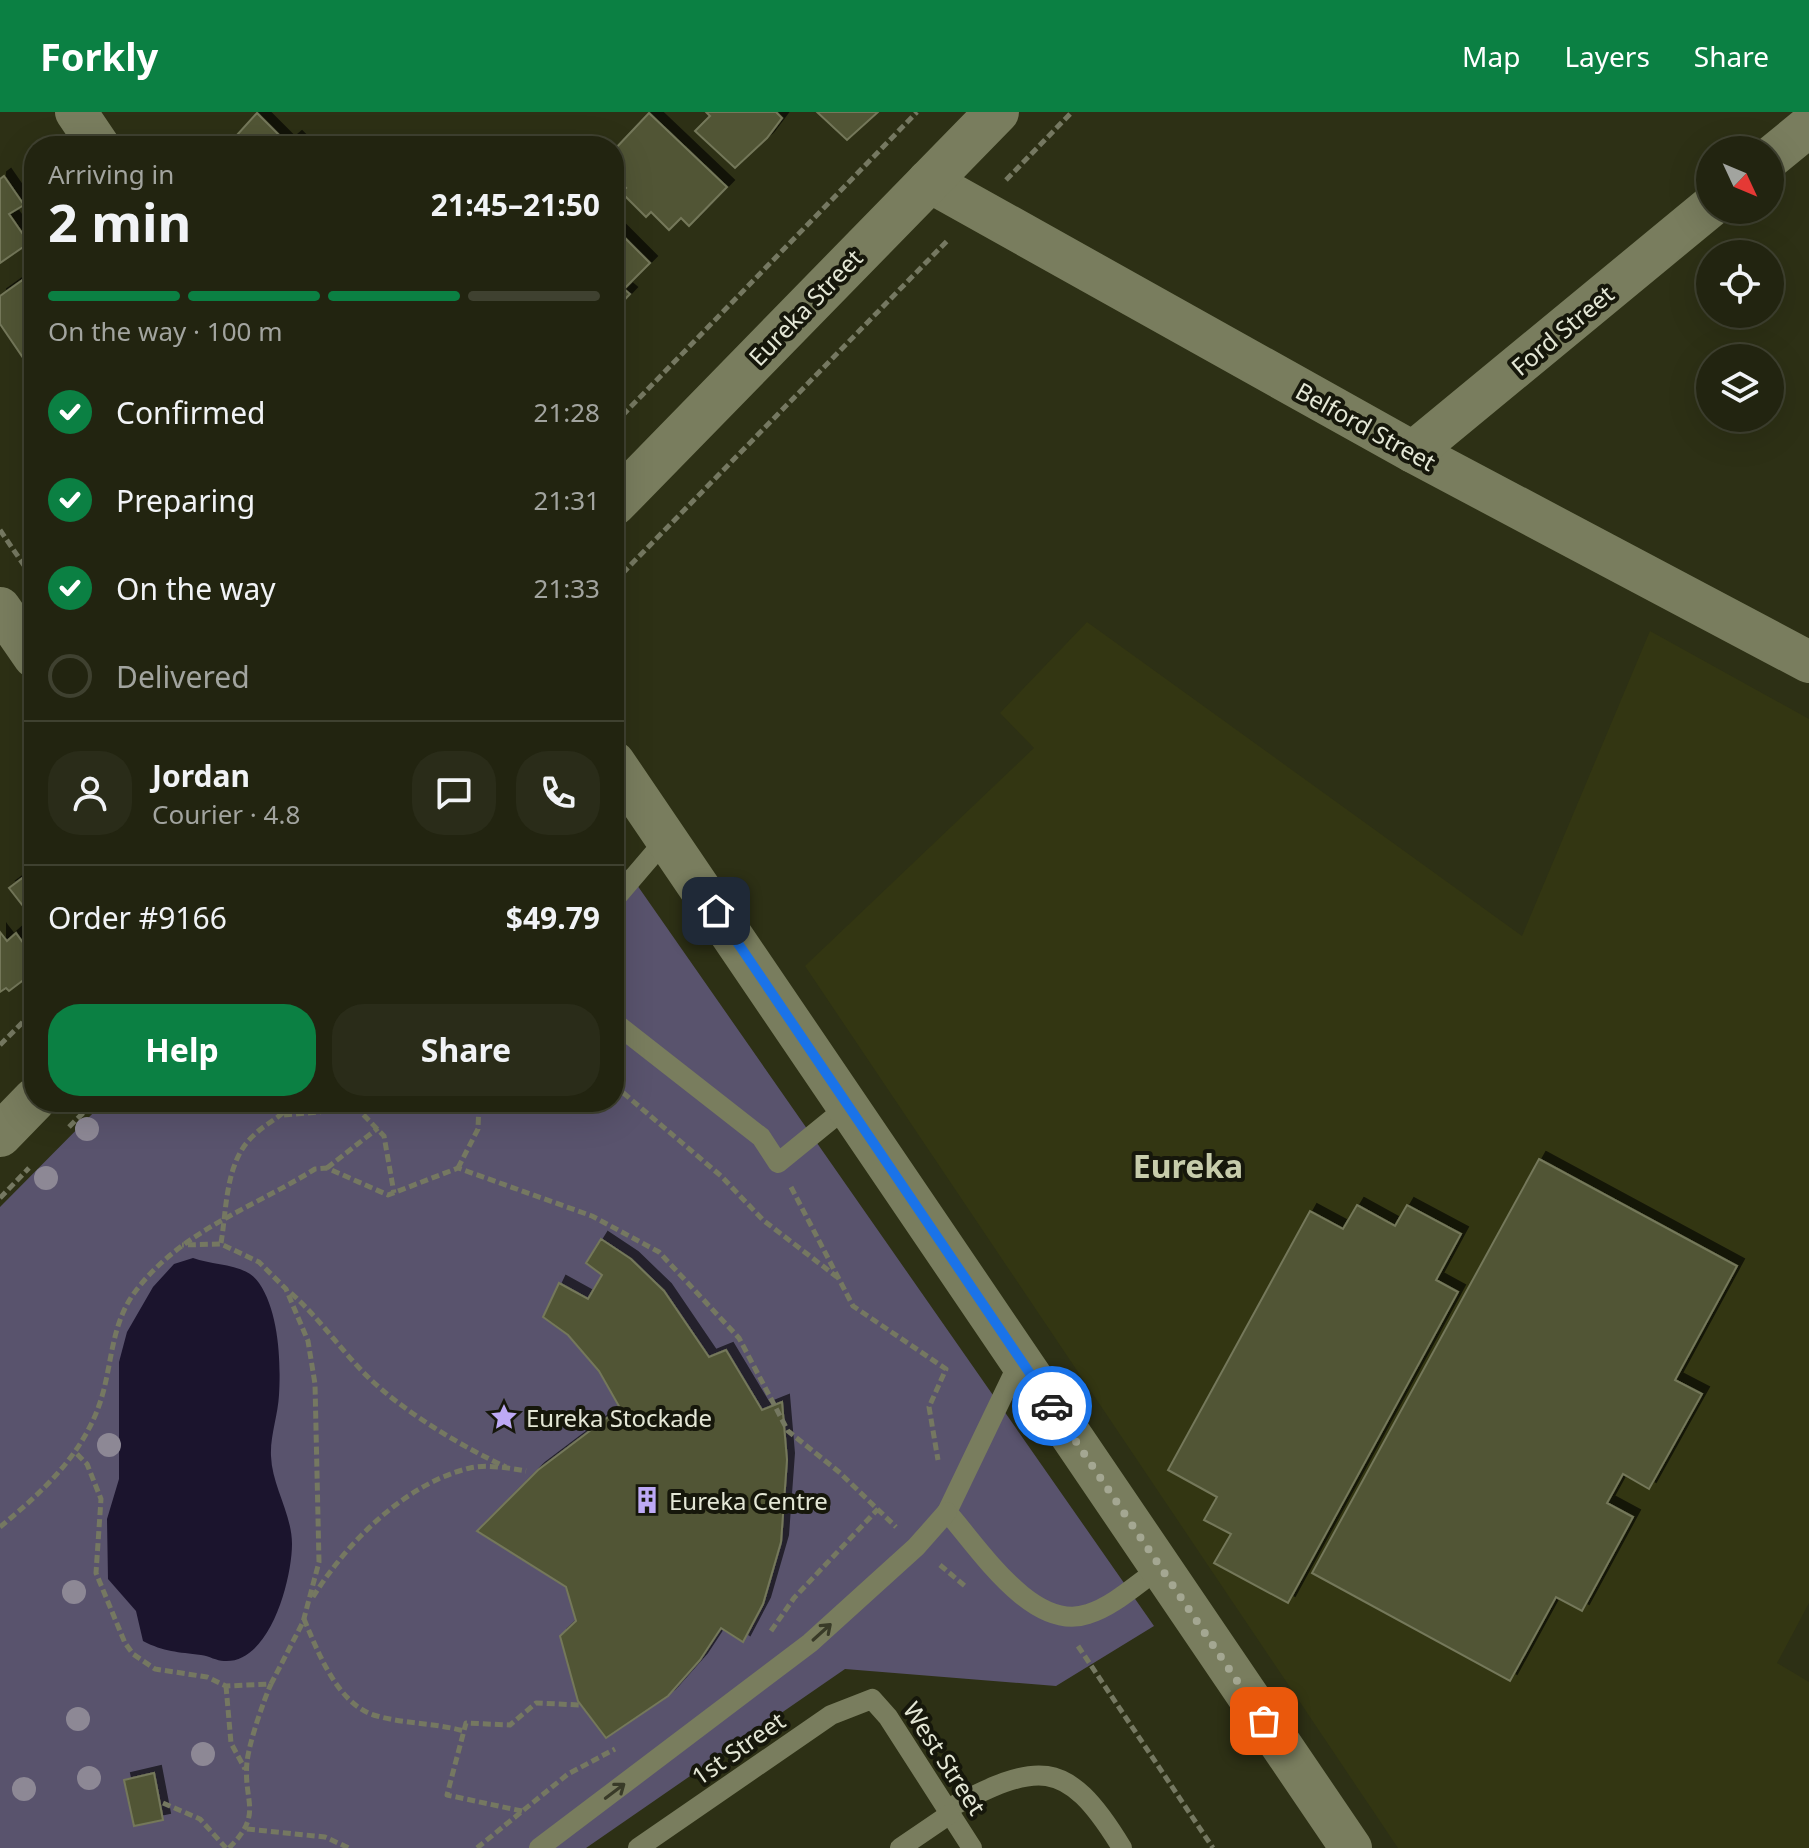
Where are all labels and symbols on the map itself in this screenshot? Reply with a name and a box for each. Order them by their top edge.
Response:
north arrow [1696,136,1784,224]
street label: Eureka Street [741,241,869,373]
street label: Ford Street [1504,277,1621,383]
street label: Belford Street [1290,374,1442,478]
pin [682,877,750,945]
district label: Eureka [1133,1144,1243,1187]
courier [1012,1366,1092,1446]
place label: Eureka Stockade [526,1401,712,1434]
place icon: Eureka Stockade [489,1402,519,1432]
place label: Eureka Centre [669,1484,828,1517]
building icon: Eureka Centre [632,1485,662,1515]
one-way arrow [811,1624,831,1642]
pin [1230,1687,1298,1755]
street label: West Street [896,1695,994,1821]
street label: 1st Street [685,1704,792,1792]
one-way arrow [604,1782,625,1799]

